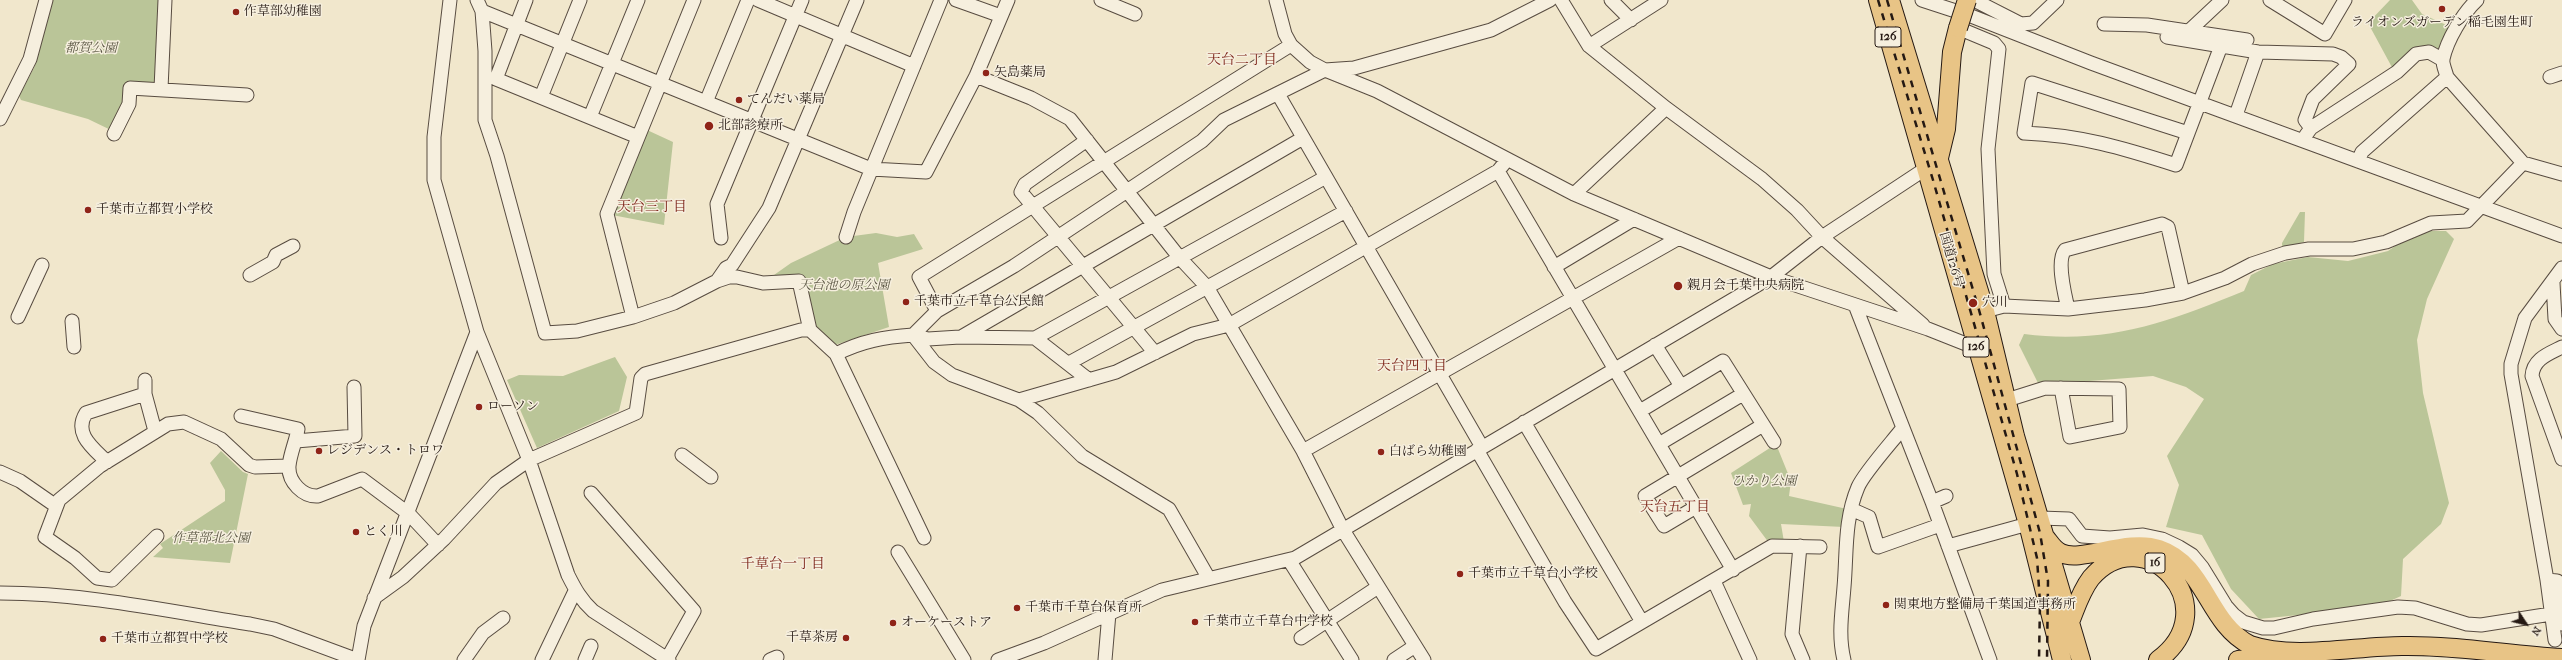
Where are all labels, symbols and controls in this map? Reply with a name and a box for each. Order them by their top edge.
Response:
place label: 作草部幼稚園 [244,4,322,20]
marker: ライオンズガーデン稲毛園生町 [2437,4,2447,14]
marker: 作草部幼稚園 [231,7,241,17]
place label: ライオンズガーデン稲毛園生町 [2351,15,2533,31]
road number: 126 [1875,27,1901,47]
park label: 都賀公園 [65,41,117,57]
district label: 天台二丁目 [1207,53,1277,69]
place label: 矢島薬局 [994,65,1046,81]
marker: 矢島薬局 [981,68,991,78]
place label: てんだい薬局 [747,92,825,108]
marker: てんだい薬局 [734,95,744,105]
place label: 北部診療所 [718,118,783,134]
marker: 北部診療所 [703,120,715,132]
district label: 天台三丁目 [617,200,687,216]
place label: 千葉市立都賀小学校 [96,202,213,218]
marker: 千葉市立都賀小学校 [83,205,93,215]
street label: 国道126号 [1936,230,1966,290]
park label: 天台池の原公園 [799,278,889,294]
place label: 親月会千葉中央病院 [1687,278,1804,294]
marker: 親月会千葉中央病院 [1672,280,1684,292]
place label: 千葉市立千草台公民館 [914,294,1044,310]
place label: 穴川 [1982,295,2008,311]
marker: 千葉市立千草台公民館 [901,297,911,307]
marker: 穴川 [1967,297,1979,309]
road number: 126 [1963,337,1989,357]
district label: 天台四丁目 [1377,359,1447,375]
place label: ローソン [487,399,539,415]
marker: ローソン [474,402,484,412]
place label: レジデンス・トロワ [327,443,444,459]
place label: 白ばら幼稚園 [1389,444,1467,460]
marker: レジデンス・トロワ [314,446,324,456]
marker: 白ばら幼稚園 [1376,447,1386,457]
park label: ひかり公園 [1732,474,1796,490]
district label: 天台五丁目 [1640,500,1710,516]
place label: とく川 [364,524,403,540]
marker: とく川 [351,527,361,537]
park label: 作草部北公園 [172,531,250,547]
road number: 16 [2145,553,2165,573]
district label: 千草台一丁目 [741,557,825,573]
place label: 千葉市立千草台小学校 [1468,566,1598,582]
marker: 千葉市立千草台小学校 [1455,569,1465,579]
place label: 関東地方整備局千葉国道事務所 [1894,597,2076,613]
place label: 千葉市千草台保育所 [1025,600,1142,616]
marker: 関東地方整備局千葉国道事務所 [1881,600,1891,610]
marker: 千葉市千草台保育所 [1012,603,1022,613]
north arrow [2506,604,2546,644]
place label: 千葉市立千草台中学校 [1203,614,1333,630]
place label: オーケーストア [901,615,992,631]
marker: 千葉市立千草台中学校 [1190,617,1200,627]
marker: オーケーストア [888,618,898,628]
text: N [2529,624,2544,638]
place label: 千草茶房 [786,630,838,646]
place label: 千葉市立都賀中学校 [111,631,228,647]
marker: 千草茶房 [841,633,851,643]
marker: 千葉市立都賀中学校 [98,634,108,644]

